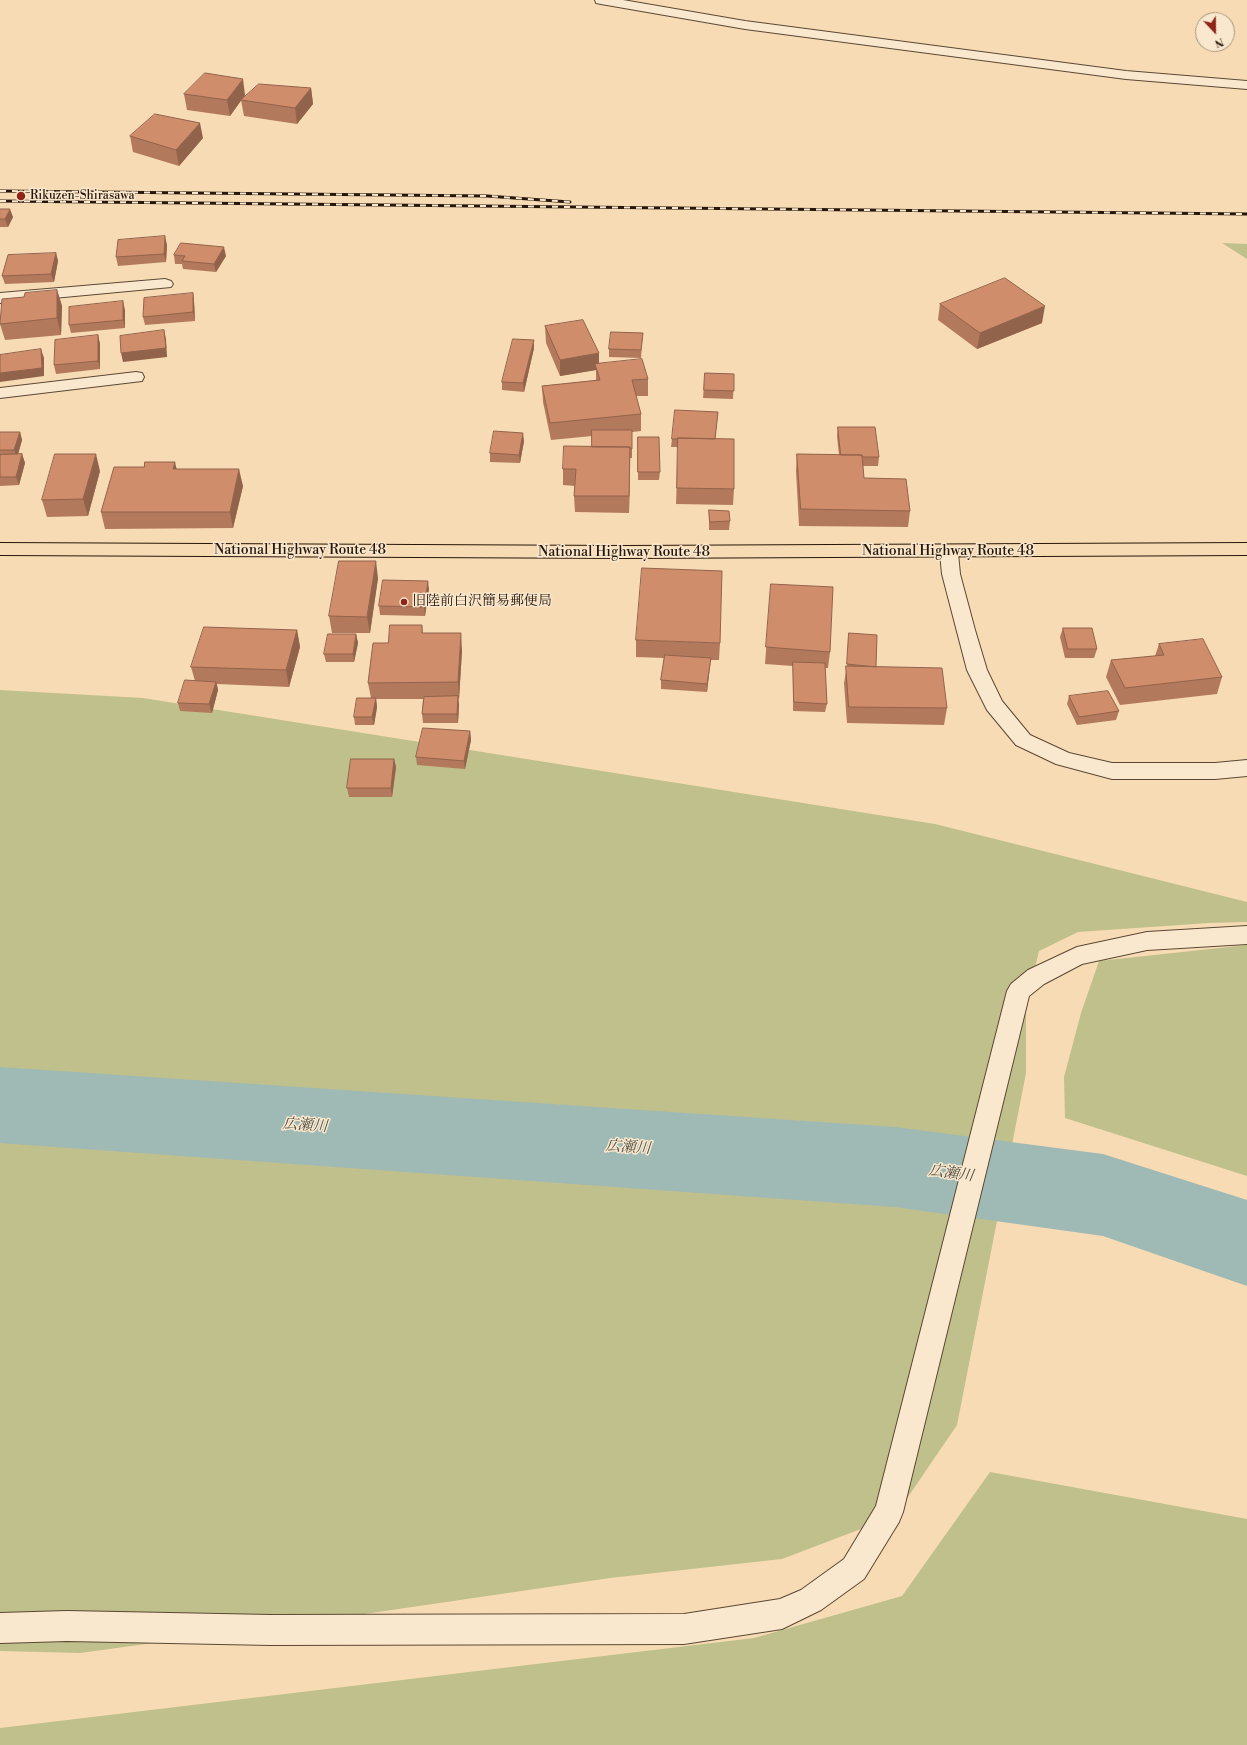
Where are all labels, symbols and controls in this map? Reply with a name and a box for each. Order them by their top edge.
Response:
north arrow [1195,12,1235,52]
text: N [1212,34,1226,50]
place label: Rikuzen-Shirasawa [30,189,135,203]
marker: Rikuzen-Shirasawa [15,190,27,202]
street label: National Highway Route 48 [214,543,386,559]
street label: National Highway Route 48 [862,544,1034,560]
street label: National Highway Route 48 [538,545,710,561]
place label: 旧陸前白沢簡易郵便局 [412,594,552,610]
marker: 旧陸前白沢簡易郵便局 [399,597,409,607]
water label: 広瀬川 [282,1115,328,1137]
water label: 広瀬川 [605,1137,651,1159]
water label: 広瀬川 [927,1162,975,1186]

